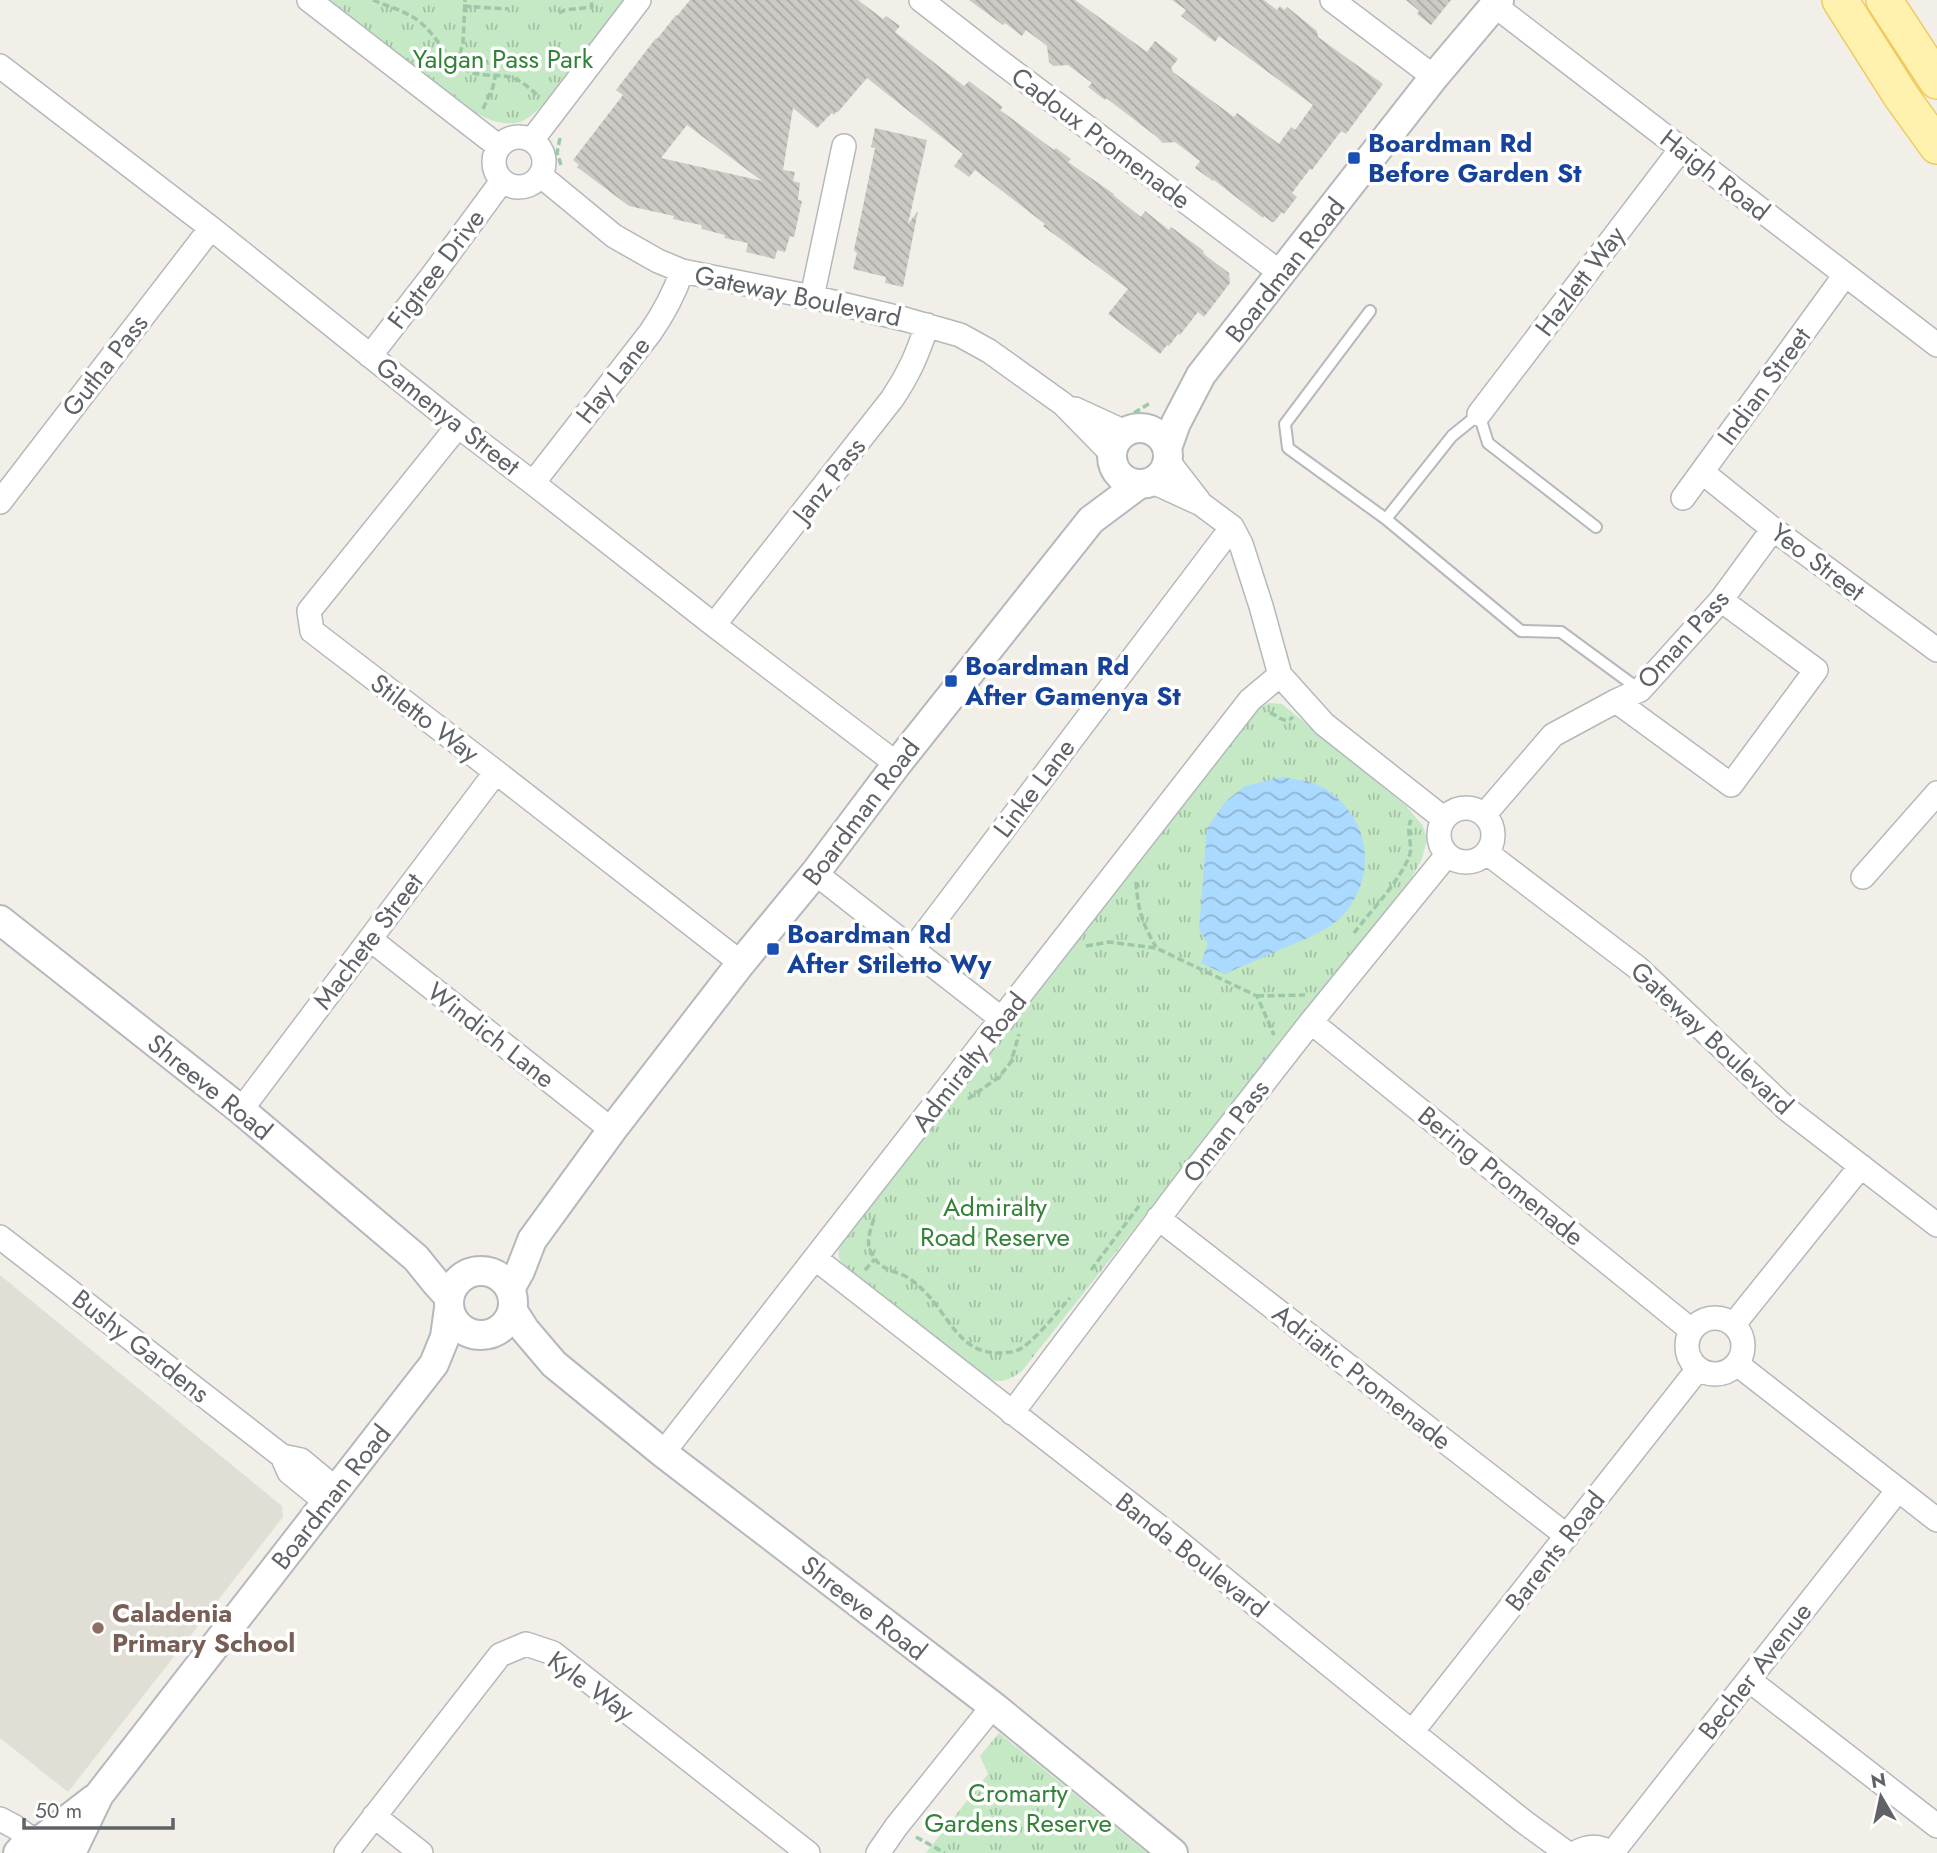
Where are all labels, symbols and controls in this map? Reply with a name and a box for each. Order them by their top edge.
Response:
park label: Yalgan Pass Park [413,40,594,78]
street label: Cadoux Promenade [1003,58,1199,218]
street label: Haigh Road [1652,120,1778,230]
place label: Boardman Rd Before Garden St [1368,124,1582,192]
marker: Boardman Rd Before Garden St [1346,150,1362,166]
street label: Boardman Road [1216,189,1354,351]
street label: Figtree Drive [378,201,494,337]
street label: Hazlett Way [1526,217,1635,344]
street label: Gateway Boulevard [691,256,905,336]
street label: Gutha Pass [53,306,157,424]
street label: Indian Street [1708,319,1820,453]
street label: Hay Lane [567,328,659,432]
street label: Gamenya Street [368,348,529,485]
street label: Janz Pass [782,429,874,533]
street label: Yeo Street [1763,514,1874,611]
street label: Oman Pass [1628,581,1738,697]
place label: Boardman Rd After Gamenya St [964,647,1182,715]
street label: Stiletto Way [362,664,488,772]
marker: Boardman Rd After Gamenya St [943,673,959,689]
street label: Linke Lane [984,730,1084,846]
street label: Boardman Road [793,731,929,893]
street label: Machete Street [304,864,433,1017]
place label: Boardman Rd After Stiletto Wy [786,915,992,983]
marker: Boardman Rd After Stiletto Wy [765,941,781,957]
street label: Gateway Boulevard [1622,952,1802,1124]
street label: Windich Lane [419,973,563,1097]
street label: Admiralty Road [902,984,1036,1140]
street label: Shreeve Road [139,1025,281,1149]
street label: Oman Pass [1174,1071,1278,1191]
street label: Bering Promenade [1410,1097,1592,1255]
park label: Admiralty Road Reserve [920,1188,1070,1256]
street label: Bushy Gardens [64,1280,218,1412]
street label: Adriatic Promenade [1264,1295,1460,1459]
street label: Boardman Road [262,1416,400,1578]
street label: Banda Boulevard [1107,1483,1277,1627]
street label: Barents Road [1496,1483,1614,1619]
street label: Shreeve Road [793,1547,935,1669]
place label: Caladenia Primary School [112,1594,295,1662]
street label: Becher Avenue [1689,1594,1821,1748]
marker: Caladenia Primary School [90,1620,106,1636]
street label: Kyle Way [540,1642,643,1731]
north arrow [1846,1762,1916,1832]
text: N [1869,1766,1888,1795]
park label: Cromarty Gardens Reserve [924,1774,1112,1842]
scale bar [24,1786,173,1830]
text: 50 m [35,1796,82,1826]

